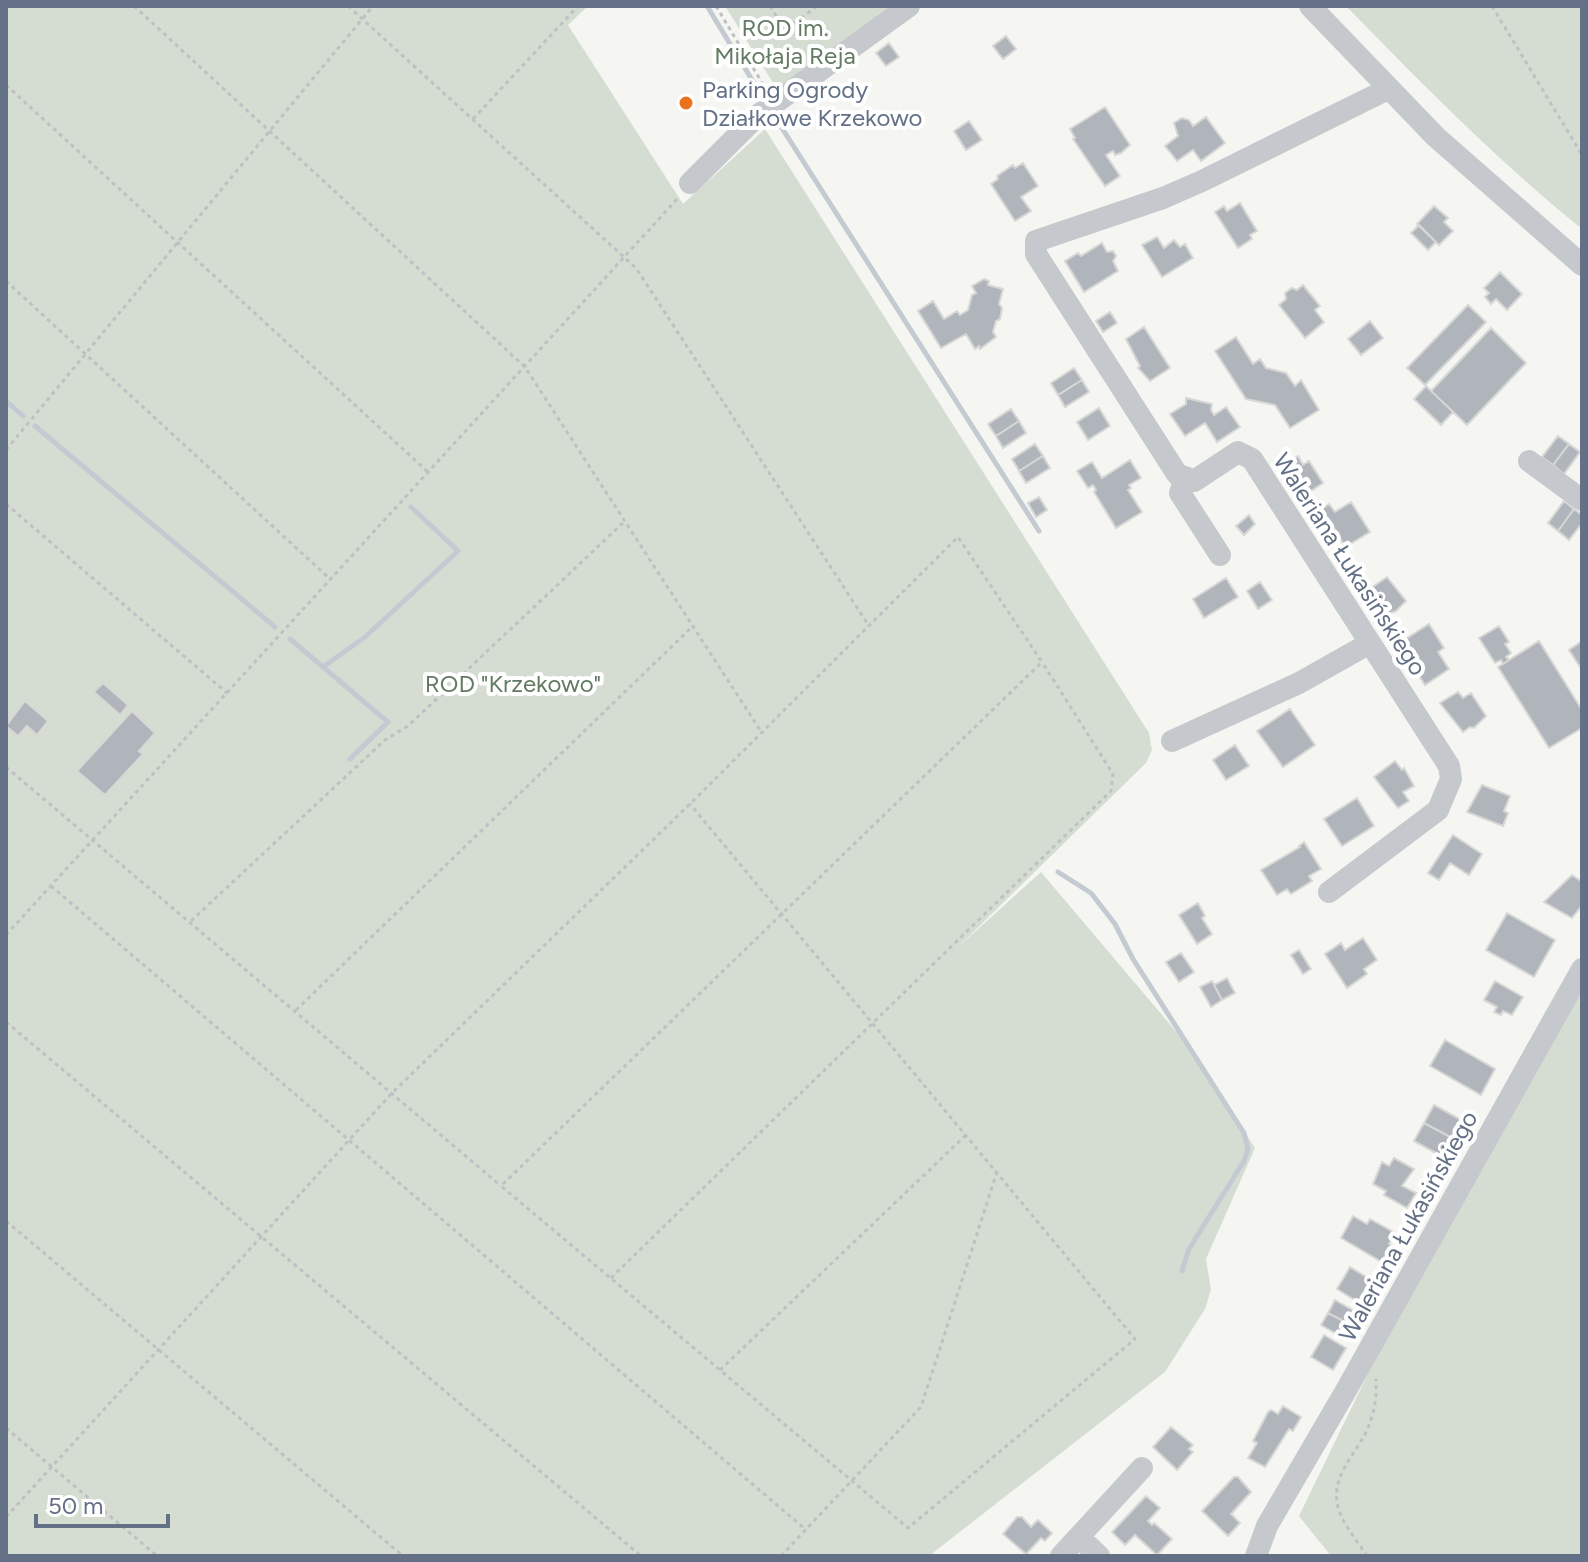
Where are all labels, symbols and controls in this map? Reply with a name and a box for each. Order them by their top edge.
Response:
park label: ROD im. Mikołaja Reja [714,13,856,70]
place label: Parking Ogrody Działkowe Krzekowo [702,75,922,132]
marker: Parking Ogrody Działkowe Krzekowo [677,94,695,112]
street label: Waleriana Łukasińskiego [1267,447,1433,681]
park label: ROD "Krzekowo" [425,669,601,698]
street label: Waleriana Łukasińskiego [1332,1106,1484,1346]
scale bar [36,1478,168,1528]
text: 50 m [48,1491,104,1520]

